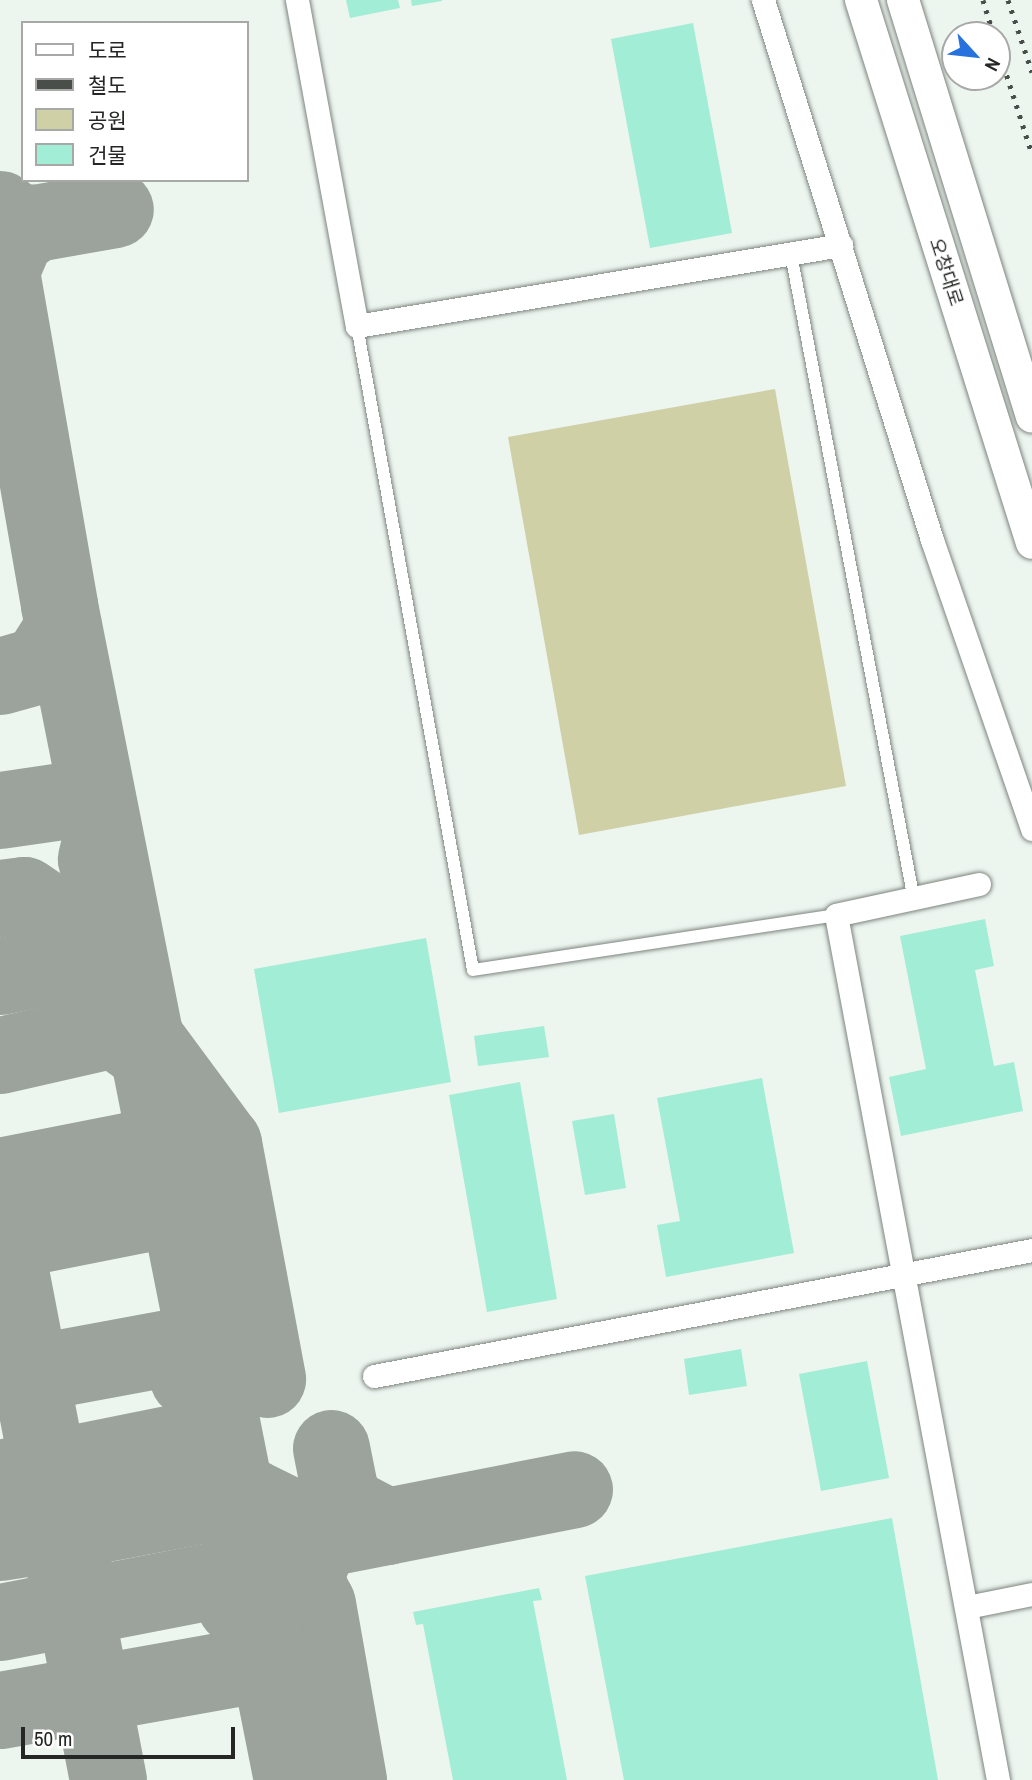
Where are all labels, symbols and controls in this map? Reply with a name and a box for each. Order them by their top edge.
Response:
legend [21,21,248,182]
north arrow [941,21,1011,91]
text: 도로 [88,36,127,65]
text: N [979,54,1007,76]
text: 철도 [88,71,127,100]
text: 공원 [88,106,127,135]
text: 건물 [88,141,127,170]
street label: 오창대로 [924,235,968,309]
scale bar [24,1714,238,1758]
text: 50 m [34,1724,72,1753]

